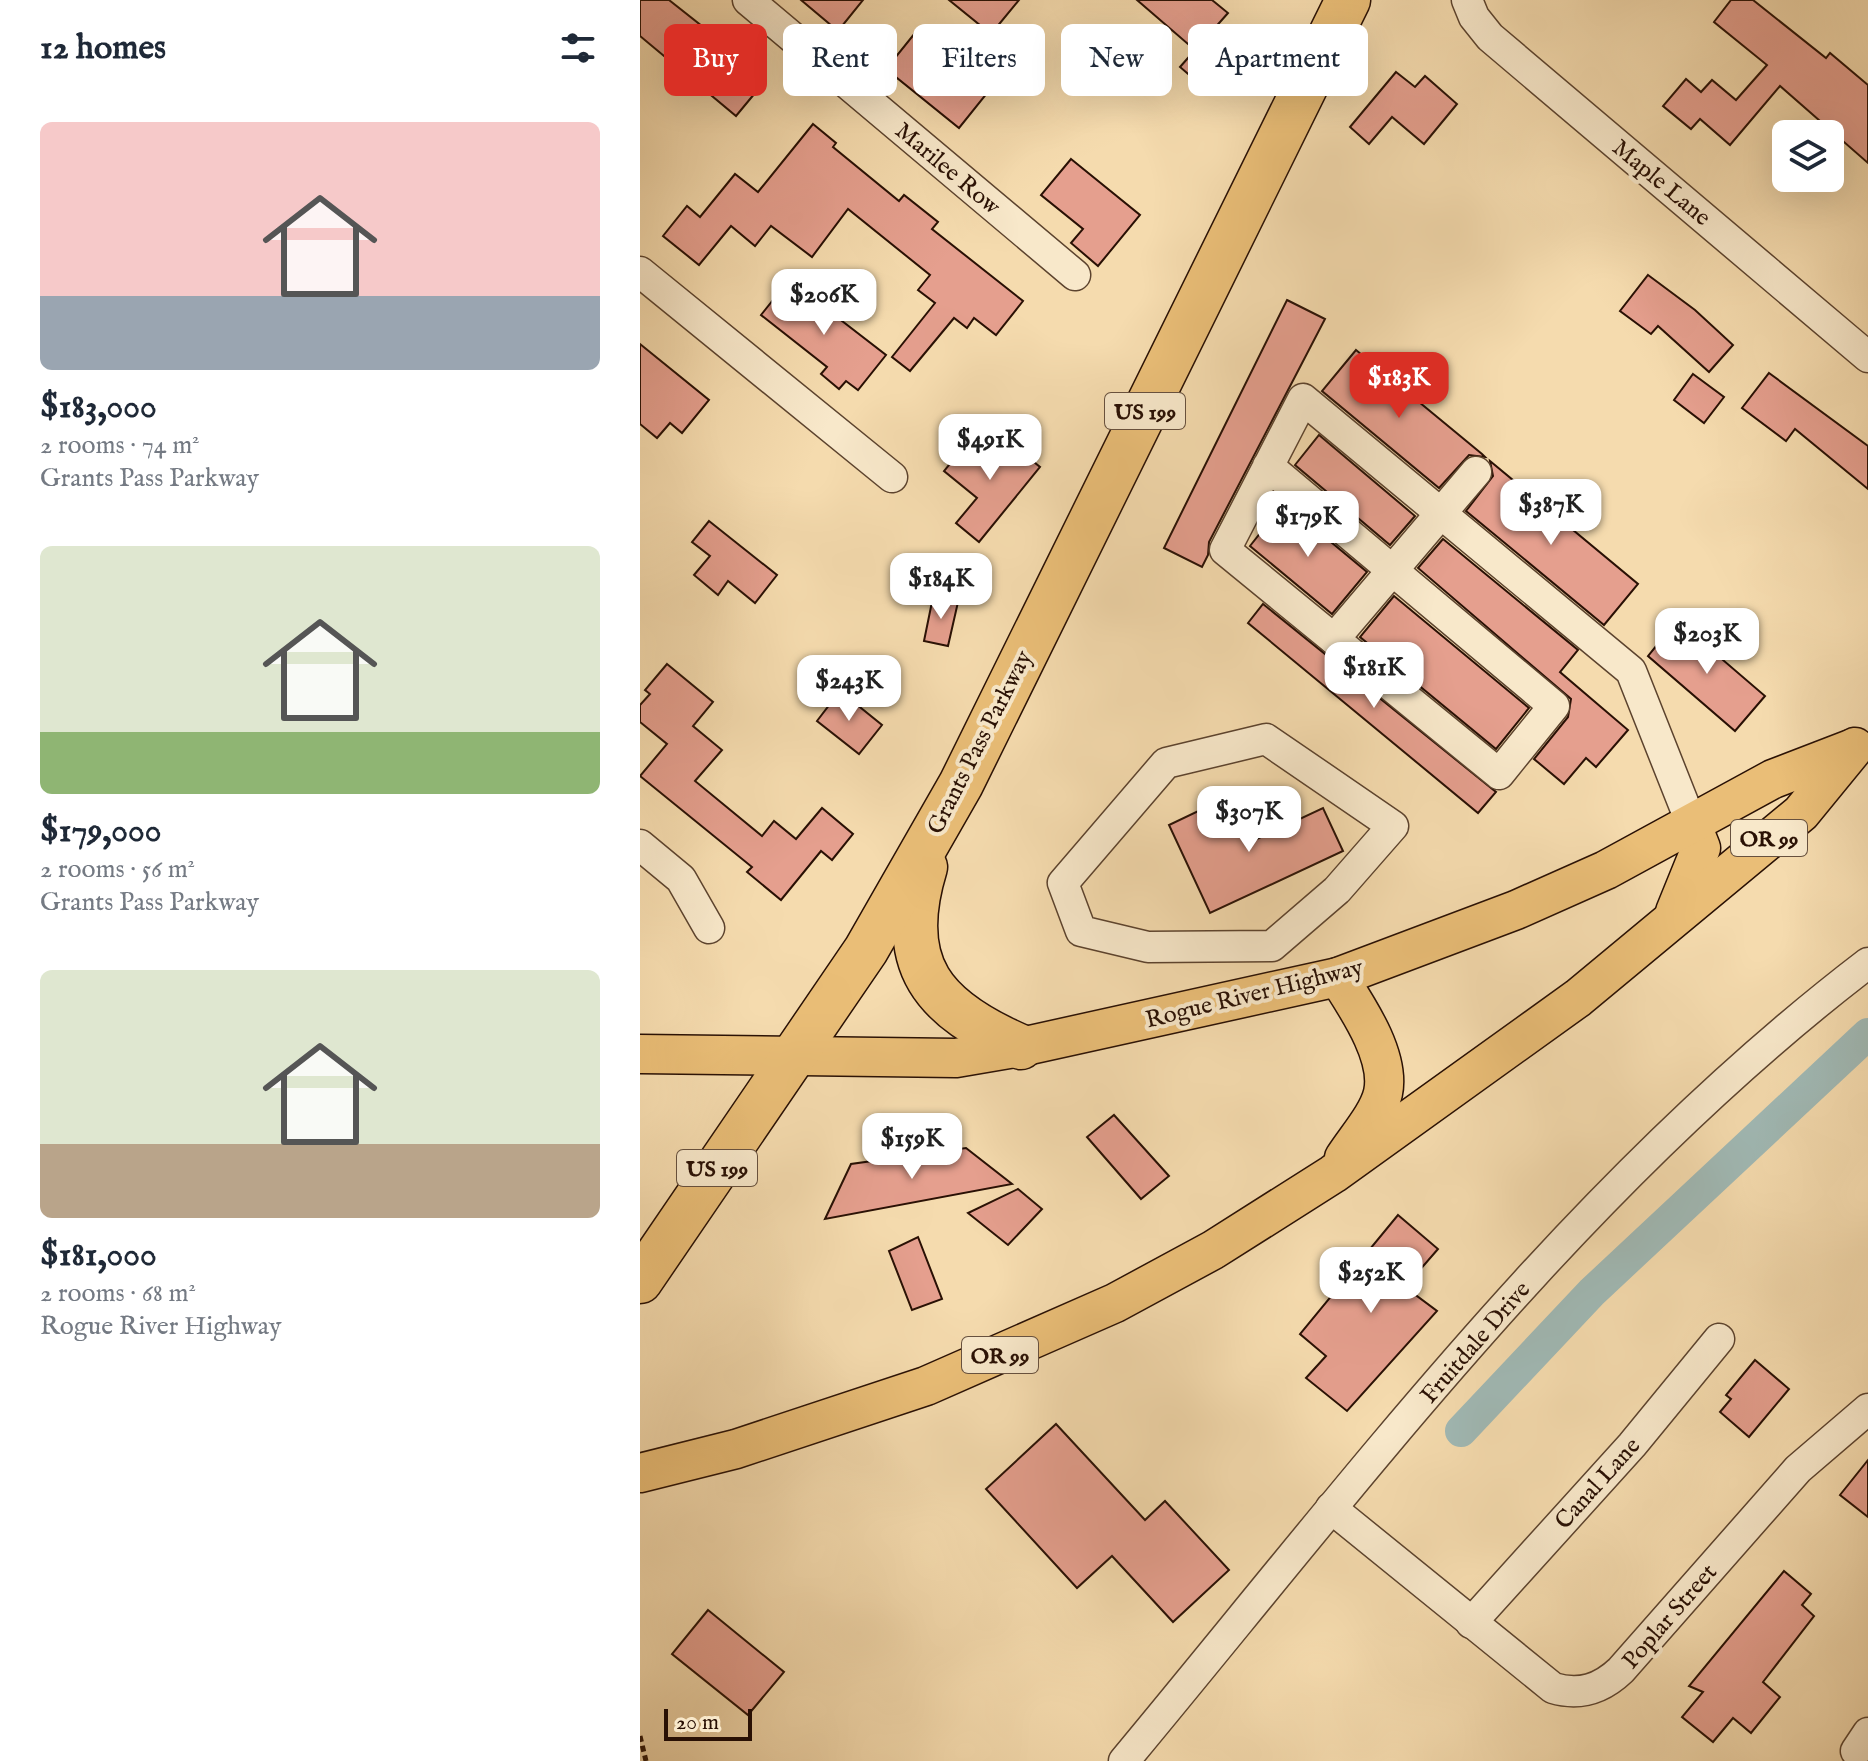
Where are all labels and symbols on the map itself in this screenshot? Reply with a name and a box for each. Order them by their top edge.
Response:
street label: Marilee Row [888,116,1007,223]
street label: Maple Lane [1605,133,1717,234]
pin: $206K [768,269,880,337]
pin: $183K [1343,352,1455,420]
road number: US 199 [1105,393,1185,429]
pin: $491K [934,414,1046,482]
pin: $387K [1495,479,1607,547]
pin: $179K [1252,491,1364,559]
pin: $184K [885,553,997,621]
pin: $203K [1651,608,1763,676]
pin: $181K [1318,642,1430,710]
street label: Grants Pass Parkway [921,645,1040,840]
pin: $243K [793,655,905,723]
pin: $307K [1193,786,1305,854]
road number: OR 99 [1731,820,1807,856]
street label: Rogue River Highway [1142,952,1366,1036]
pin: $159K [856,1113,968,1181]
road number: US 199 [677,1150,757,1186]
pin: $252K [1315,1247,1427,1315]
street label: Fruitdale Drive [1414,1275,1538,1411]
road number: OR 99 [962,1337,1038,1373]
street label: Canal Lane [1549,1431,1648,1537]
street label: Poplar Street [1616,1558,1724,1676]
scale bar [664,1705,752,1741]

